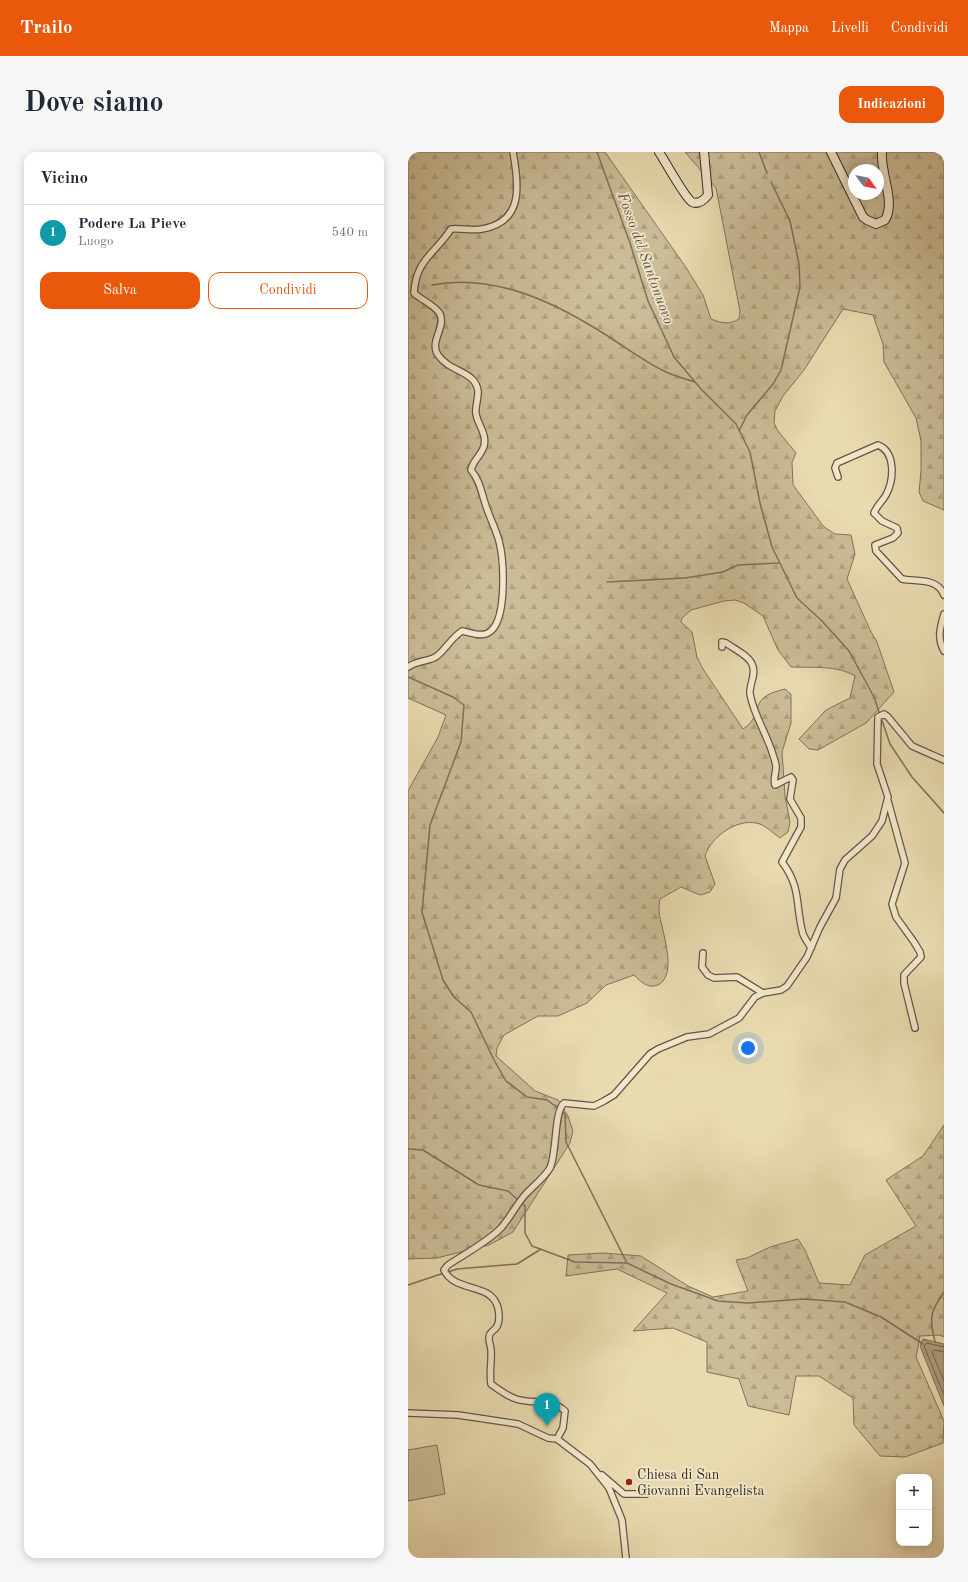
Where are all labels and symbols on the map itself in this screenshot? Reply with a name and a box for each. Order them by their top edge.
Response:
north arrow [848,164,884,200]
water label: Fosso del Santonuovo [613,190,675,326]
your location [738,1038,758,1058]
pin: 1 [534,1393,560,1426]
place label: Chiesa di San Giovanni Evangelista [637,1468,765,1498]
marker: Chiesa di San Giovanni Evangelista [624,1477,634,1487]

